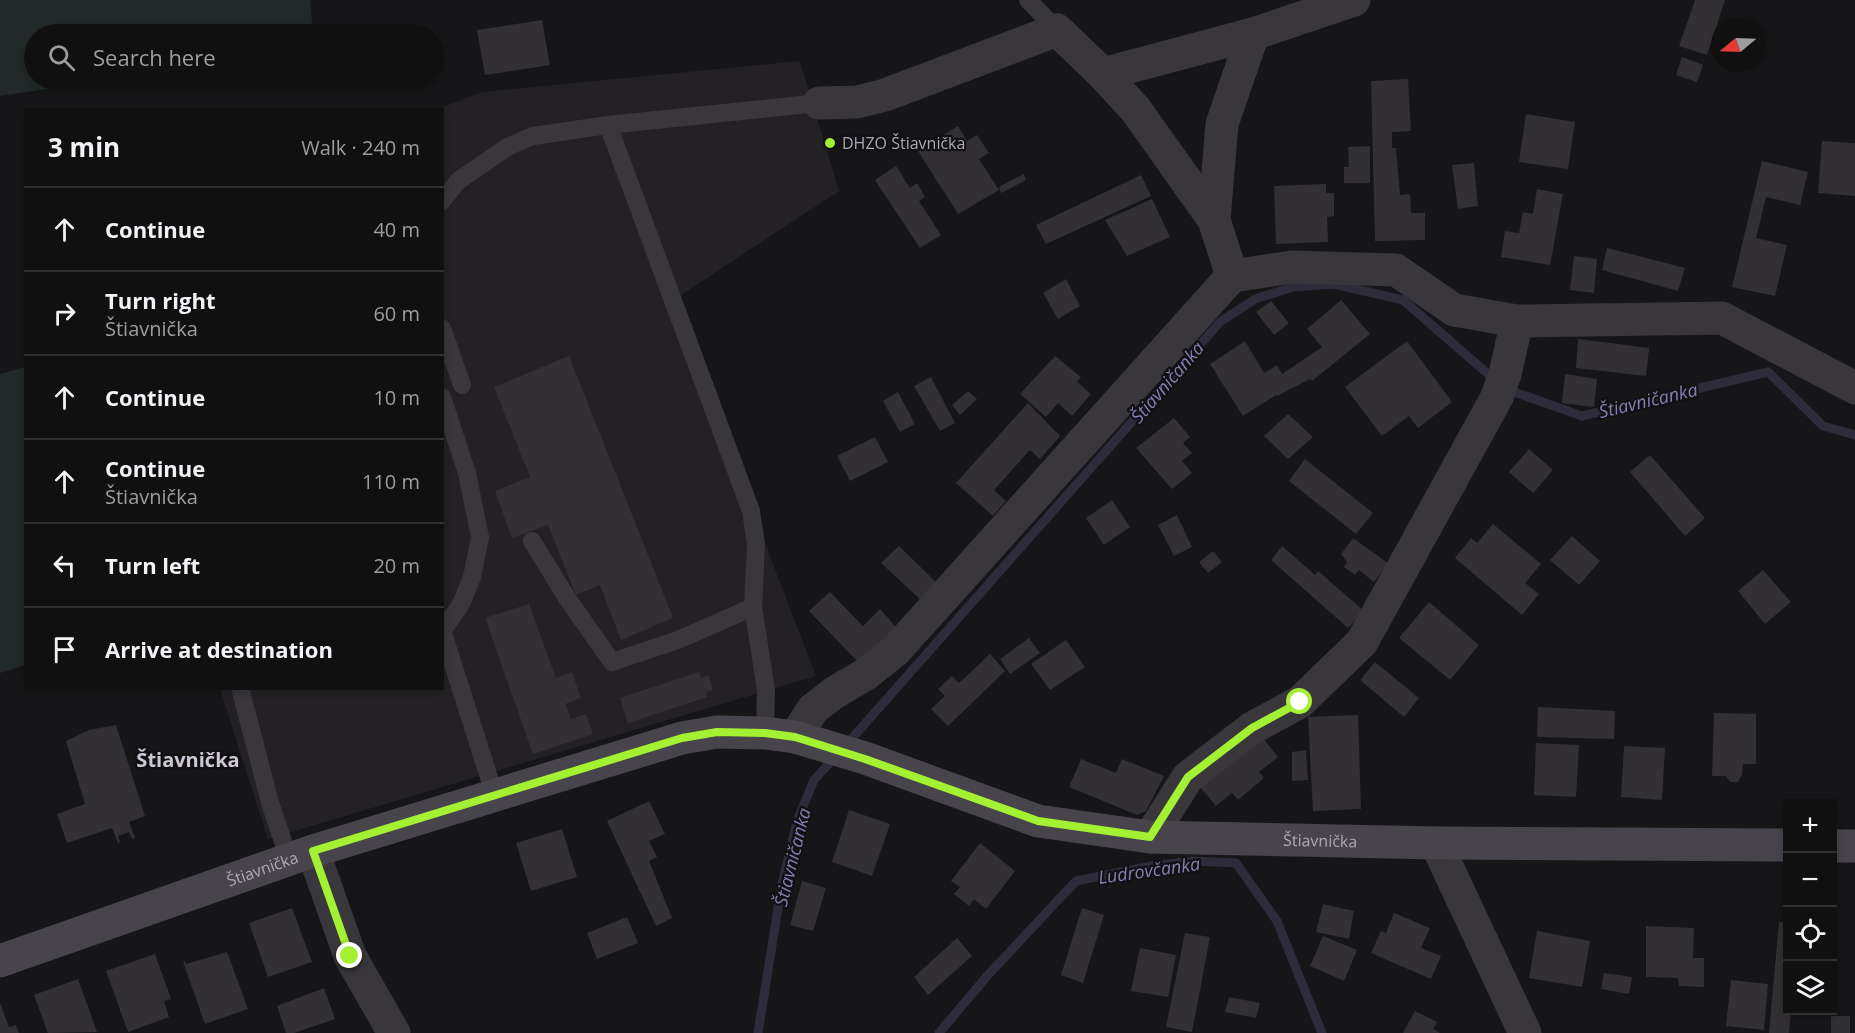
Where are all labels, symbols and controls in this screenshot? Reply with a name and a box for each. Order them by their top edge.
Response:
north arrow [1711,18,1765,72]
search box [24,24,444,90]
icon: search [45,41,78,74]
text: Search here [93,42,216,72]
text: 3 min [48,129,120,165]
place label: DHZO Štiavnička [842,132,965,154]
text: Walk · 240 m [301,134,420,161]
marker: DHZO Štiavnička [823,136,837,150]
icon: ahead [48,213,81,246]
text: Continue [105,214,205,244]
text: 40 m [373,216,420,243]
text: Turn right [105,285,216,315]
icon: right [48,297,81,330]
text: 60 m [373,300,420,327]
text: Štiavnička [105,315,198,342]
water label: Štiavničanka [1125,336,1209,428]
water label: Štiavničanka [1596,377,1700,423]
icon: ahead [48,381,81,414]
text: Continue [105,382,205,412]
text: 10 m [373,384,420,411]
text: Continue [105,453,205,483]
icon: ahead [48,465,81,498]
text: 110 m [362,468,420,495]
text: Štiavnička [105,483,198,510]
icon: left [48,549,81,582]
text: Turn left [105,550,200,580]
text: 20 m [373,552,420,579]
icon: arrive [48,633,81,666]
text: Arrive at destination [105,634,333,664]
route start [1286,688,1312,714]
district label: Štiavnička [136,746,240,773]
map controls [1783,799,1837,1015]
button: + [1783,799,1837,853]
water label: Štiavničanka [768,805,816,909]
street label: Štiavnička [1283,829,1358,852]
street label: Štiavnička [224,846,301,892]
water label: Ludrovčanka [1097,851,1201,889]
button: − [1783,853,1837,907]
button: locate [1783,907,1837,961]
route end [336,942,362,968]
button: layers [1783,961,1837,1015]

